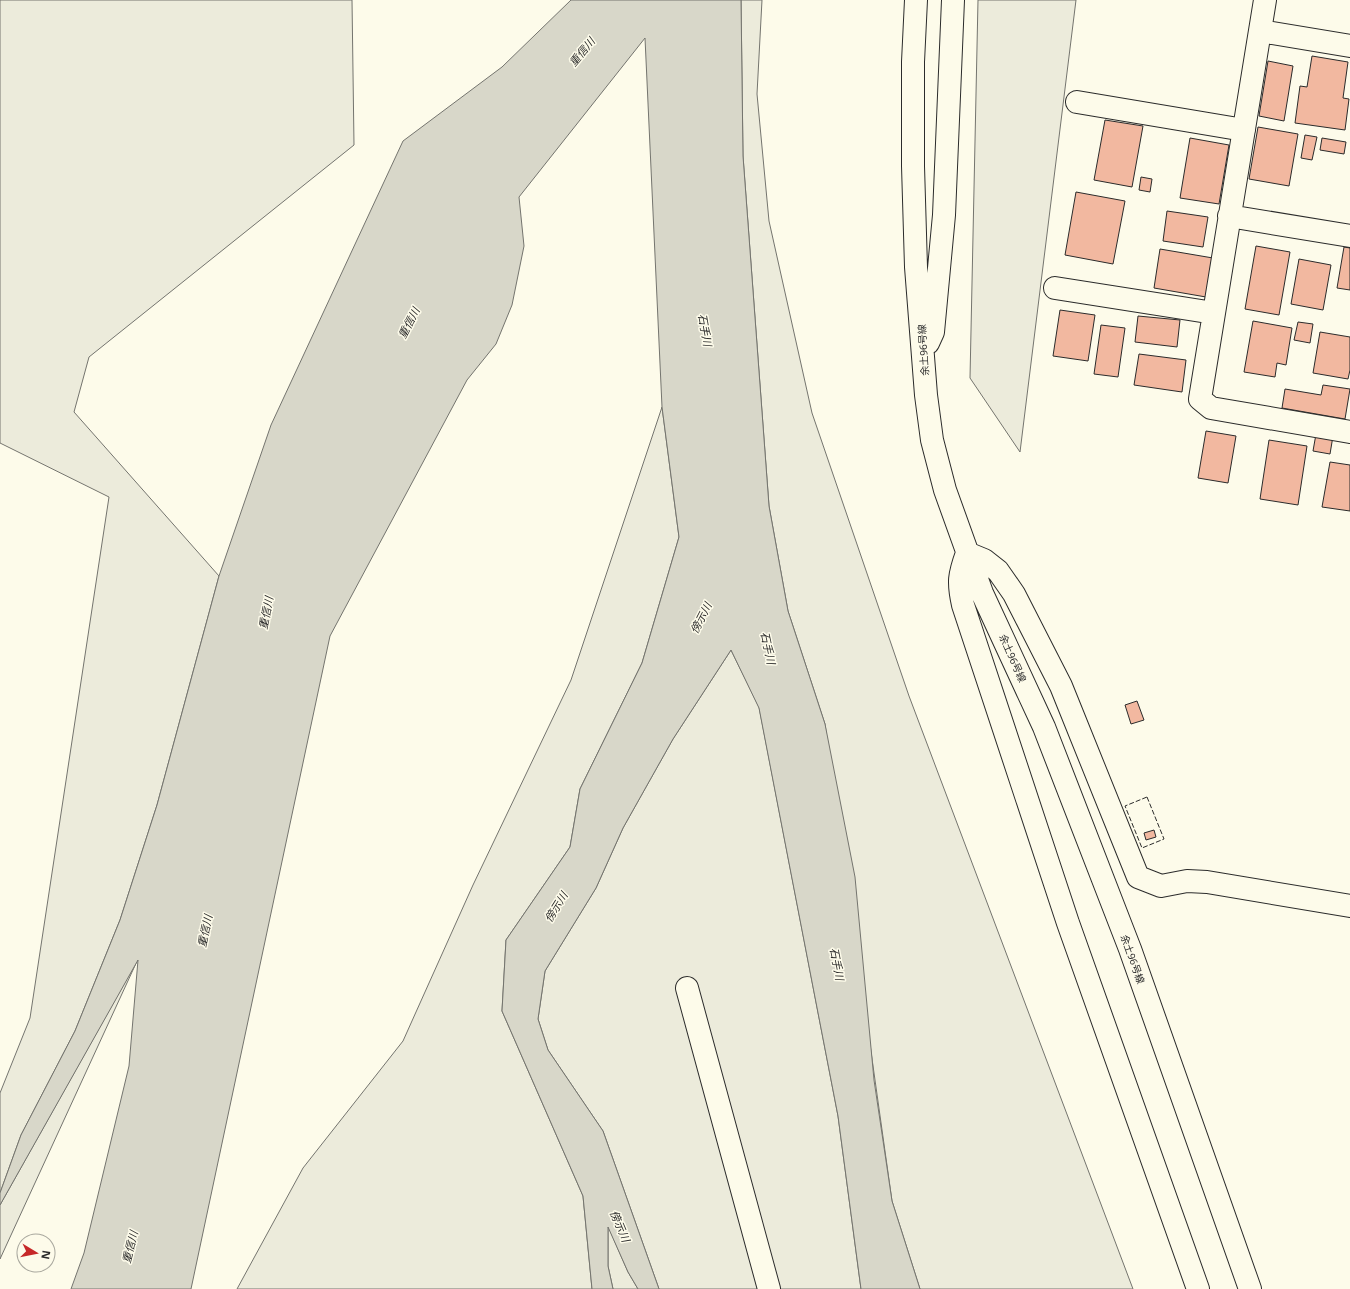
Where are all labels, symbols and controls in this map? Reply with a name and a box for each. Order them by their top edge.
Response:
water label: 重信川 [565,33,599,69]
water label: 重信川 [394,304,423,341]
water label: 石手川 [695,312,716,348]
street label: 余土96号線 [914,324,932,376]
water label: 重信川 [255,594,276,631]
water label: 傍示川 [686,599,715,636]
water label: 石手川 [758,630,779,667]
street label: 余土96号線 [996,632,1030,684]
water label: 傍示川 [540,888,571,925]
water label: 重信川 [194,912,215,949]
street label: 余土96号線 [1118,932,1148,986]
water label: 石手川 [827,946,848,983]
water label: 傍示川 [607,1208,634,1245]
water label: 重信川 [118,1228,141,1265]
north arrow [16,1233,56,1273]
text: N [38,1249,55,1261]

